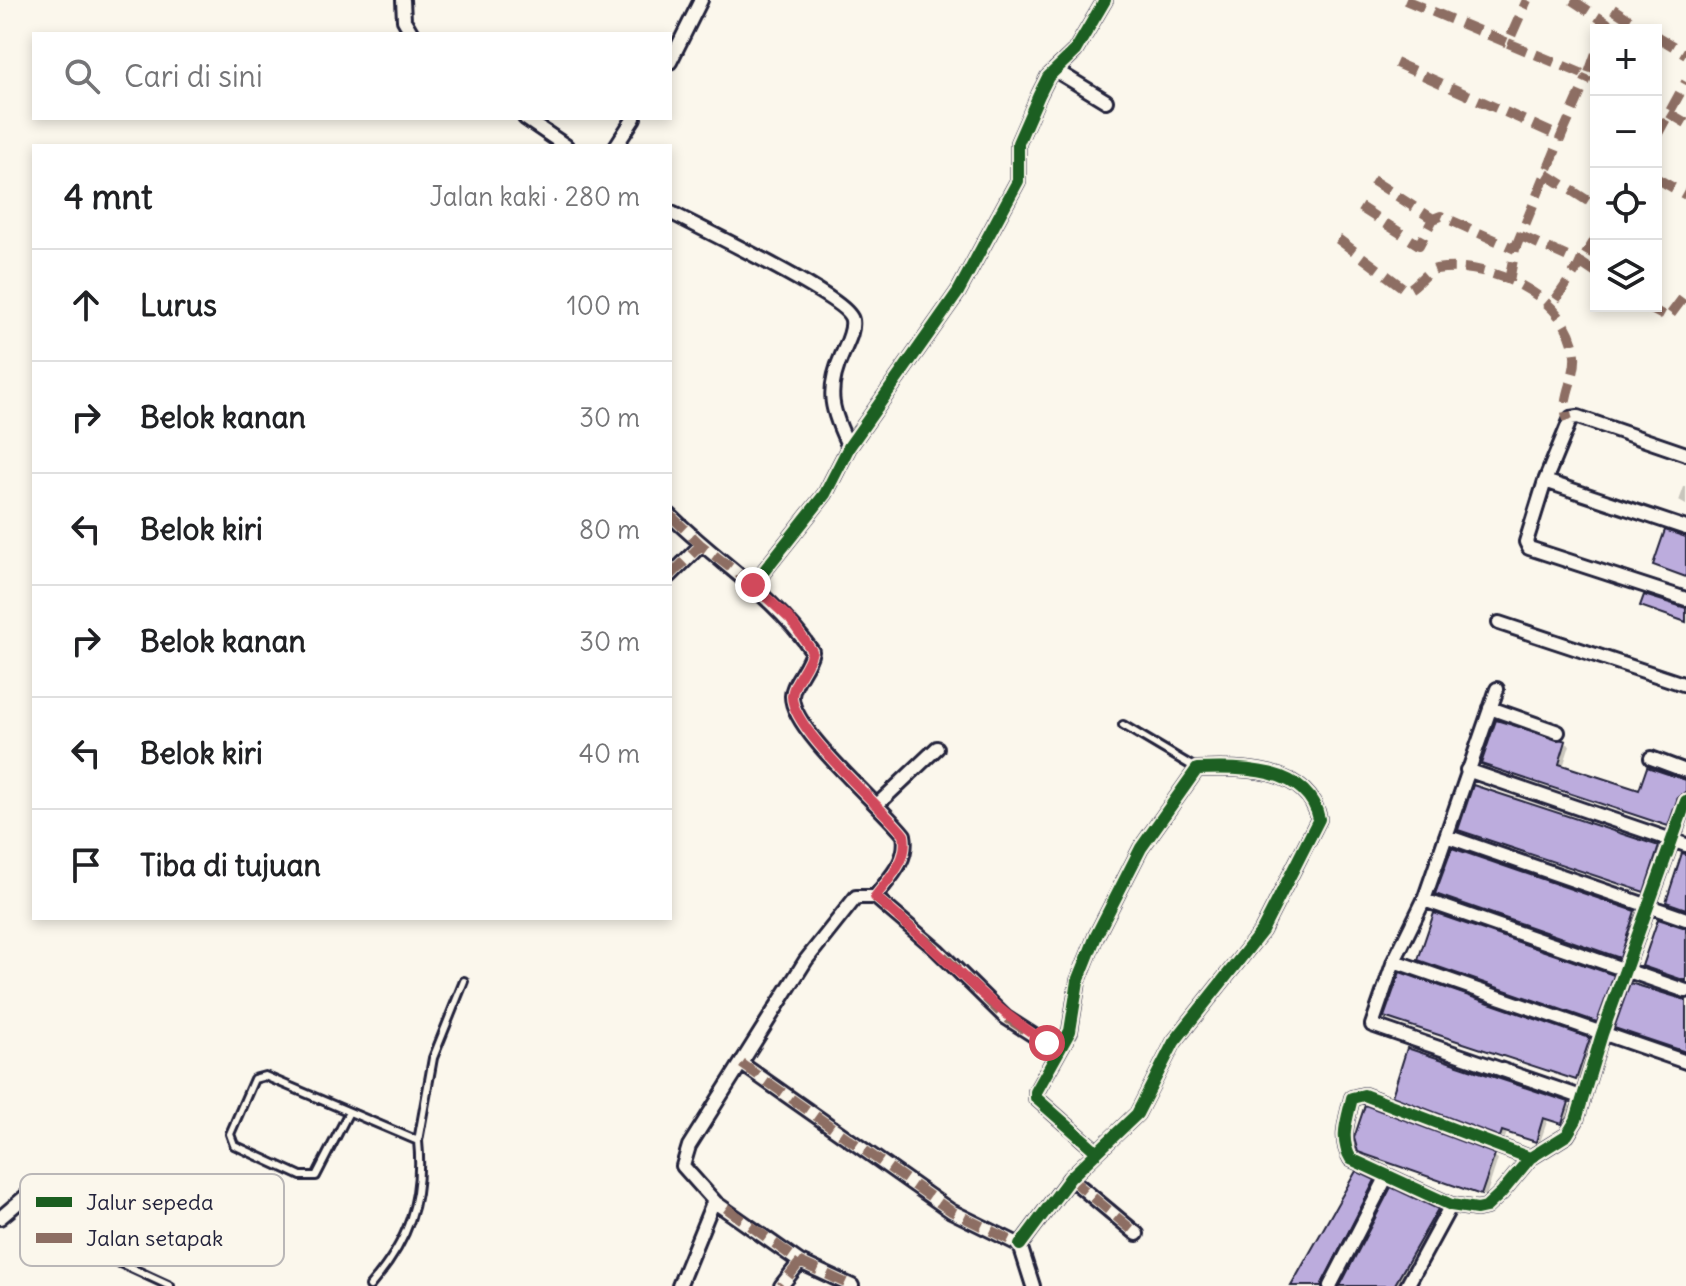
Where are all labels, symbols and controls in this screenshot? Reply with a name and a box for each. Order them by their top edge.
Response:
map controls [1590,24,1662,312]
button: + [1590,24,1662,96]
search box [32,32,672,120]
icon: search [60,54,104,98]
text: Cari di sini [124,57,263,95]
button: − [1590,96,1662,168]
button: locate [1590,168,1662,240]
text: 4 mnt [64,175,152,218]
text: Jalan kaki · 280 m [430,180,640,213]
button: layers [1590,240,1662,312]
icon: ahead [64,283,108,327]
text: Lurus [140,286,217,324]
text: 100 m [566,289,640,322]
icon: right [64,395,108,439]
text: Belok kanan [140,398,306,436]
text: 30 m [579,401,640,434]
icon: left [64,507,108,551]
text: Belok kiri [140,510,263,548]
text: 80 m [579,513,640,546]
route end [735,567,771,603]
icon: right [64,619,108,663]
text: Belok kanan [140,622,306,660]
text: 30 m [579,625,640,658]
icon: left [64,731,108,775]
text: Belok kiri [140,734,263,772]
text: 40 m [579,737,640,770]
icon: arrive [64,843,108,887]
text: Tiba di tujuan [140,846,321,884]
route start [1029,1025,1065,1061]
legend [20,1174,284,1266]
text: Jalur sepeda [86,1188,213,1216]
text: Jalan setapak [86,1224,223,1252]

